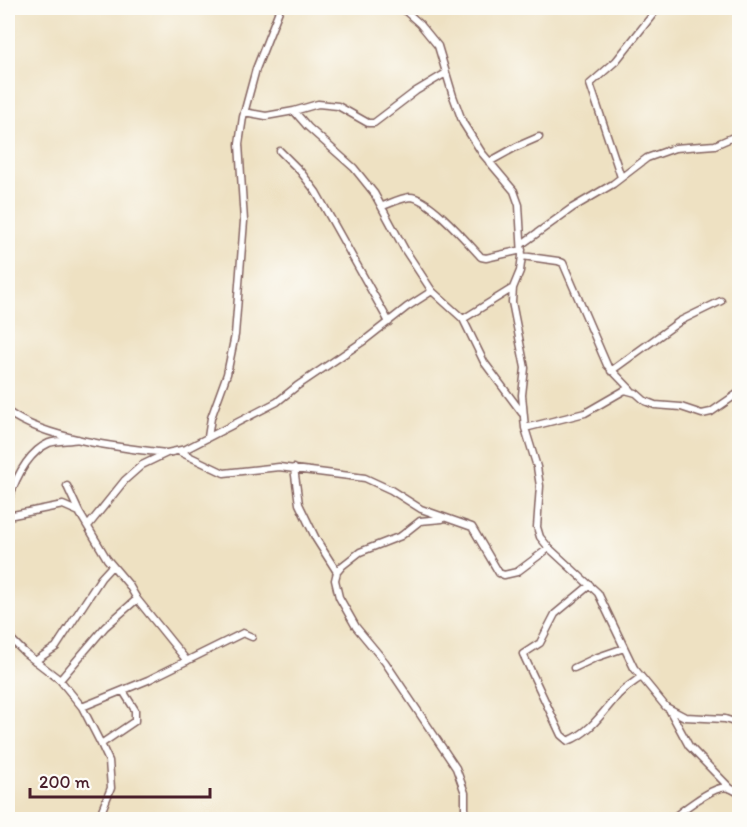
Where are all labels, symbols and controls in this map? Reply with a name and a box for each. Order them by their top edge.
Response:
scale bar [30,761,210,799]
text: 200 m [39,771,90,793]

